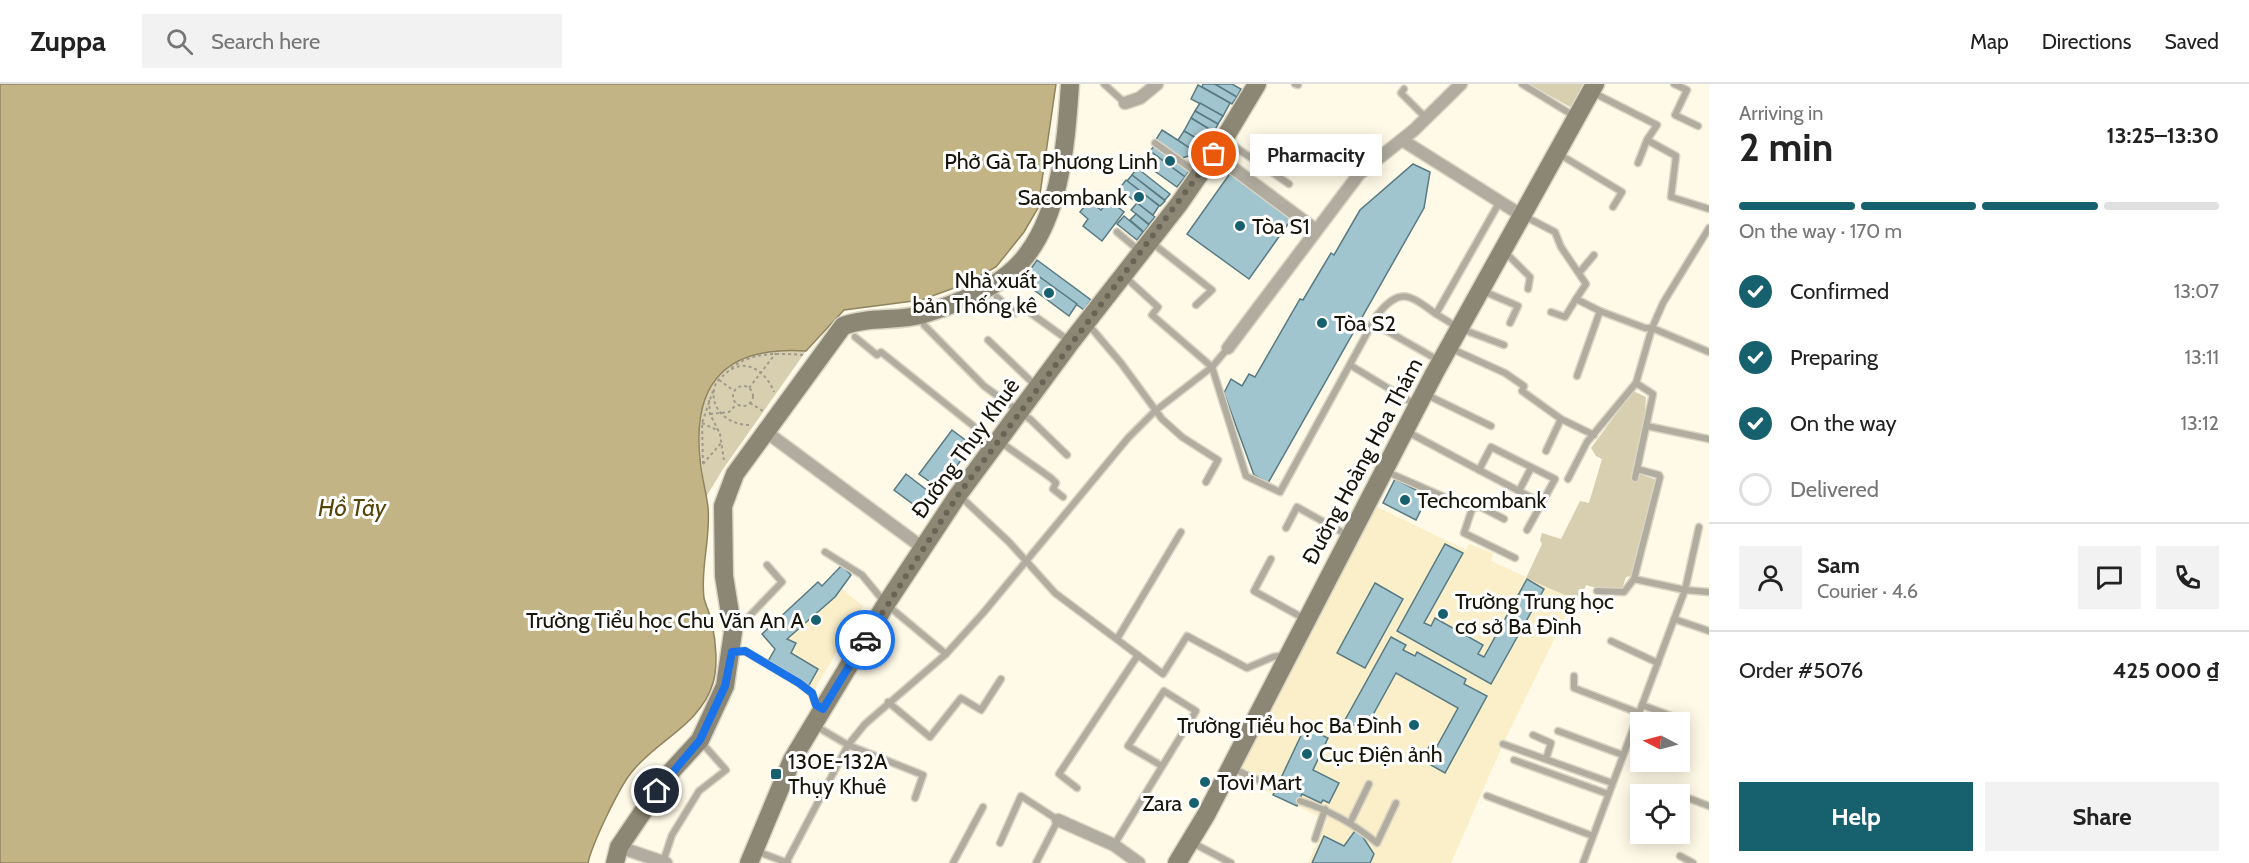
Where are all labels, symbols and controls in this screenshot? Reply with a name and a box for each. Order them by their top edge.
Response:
search box [142,14,562,68]
text: Zuppa [30,24,106,58]
icon: search [163,25,196,58]
text: Search here [211,28,320,55]
text: Map [1970,29,2009,54]
text: Directions [2042,29,2131,54]
text: Saved [2164,29,2219,54]
text: Arriving in [1739,101,1823,125]
text: 13:25–13:30 [2107,122,2219,149]
text: 2 min [1739,123,1833,171]
pin [1188,128,1239,179]
callout: Pharmacity [1250,133,1382,175]
icon: bag [1197,137,1230,170]
text: Pharmacity [1267,143,1365,167]
place label: Phở Gà Ta Phương Linh [944,148,1158,175]
marker: Phở Gà Ta Phương Linh [1163,154,1177,168]
place label: Sacombank [1017,184,1127,211]
marker: Sacombank [1132,190,1146,204]
place label: Tòa S1 [1252,213,1310,240]
marker: Tòa S1 [1233,219,1247,233]
text: On the way · 170 m [1739,219,1902,243]
place label: Nhà xuất bản Thống kê [913,267,1038,319]
icon: check [1739,275,1772,308]
text: Confirmed [1790,278,1889,305]
text: 13:07 [2174,279,2219,303]
marker: Nhà xuất bản Thống kê [1042,286,1056,300]
place label: Tòa S2 [1334,310,1396,337]
marker: Tòa S2 [1315,316,1329,330]
icon: check [1739,341,1772,374]
text: Preparing [1790,344,1878,371]
text: 13:11 [2184,345,2219,369]
street label: Đường Hoàng Hoa Thám [1296,353,1428,569]
street label: Đường Thụy Khuê [906,373,1025,523]
icon: check [1739,407,1772,440]
text: On the way [1790,410,1897,437]
text: 13:12 [2181,411,2219,435]
text: Delivered [1790,476,1879,503]
place label: Techcombank [1417,487,1546,514]
water label: Hồ Tây [318,493,387,522]
marker: Techcombank [1398,493,1412,507]
button: person [1739,546,1802,609]
button: chat [2078,546,2141,609]
button: phone [2156,546,2219,609]
text: Sam [1817,552,1860,579]
text: Courier · 4.6 [1817,579,1918,603]
place label: Trường Trung học cơ sở Ba Đình [1455,588,1614,640]
place label: Trường Tiểu học Chu Văn An A [526,607,804,634]
marker: Trường Trung học cơ sở Ba Đình [1436,607,1450,621]
courier [835,610,895,670]
marker: Trường Tiểu học Chu Văn An A [809,613,823,627]
icon: car [849,624,882,657]
text: Order #5076 [1739,657,1863,684]
text: 425 000 ₫ [2113,657,2219,684]
place label: Trường Tiểu học Ba Đình [1177,712,1402,739]
north arrow [1630,712,1690,772]
map controls [1630,712,1690,844]
marker: Trường Tiểu học Ba Đình [1407,718,1421,732]
place label: Cục Điện ảnh [1319,741,1443,768]
marker: Cục Điện ảnh [1300,747,1314,761]
place label: 130E-132A Thụy Khuê [788,748,888,800]
pin [631,765,682,816]
marker: 130E-132A Thụy Khuê [769,767,783,781]
place label: Tovi Mart [1217,769,1303,796]
icon: home [640,774,673,807]
marker: Tovi Mart [1198,775,1212,789]
button: Help [1739,782,1973,851]
button: Share [1985,782,2219,851]
button: locate [1630,784,1690,844]
place label: Zara [1142,790,1182,817]
marker: Zara [1187,796,1201,810]

